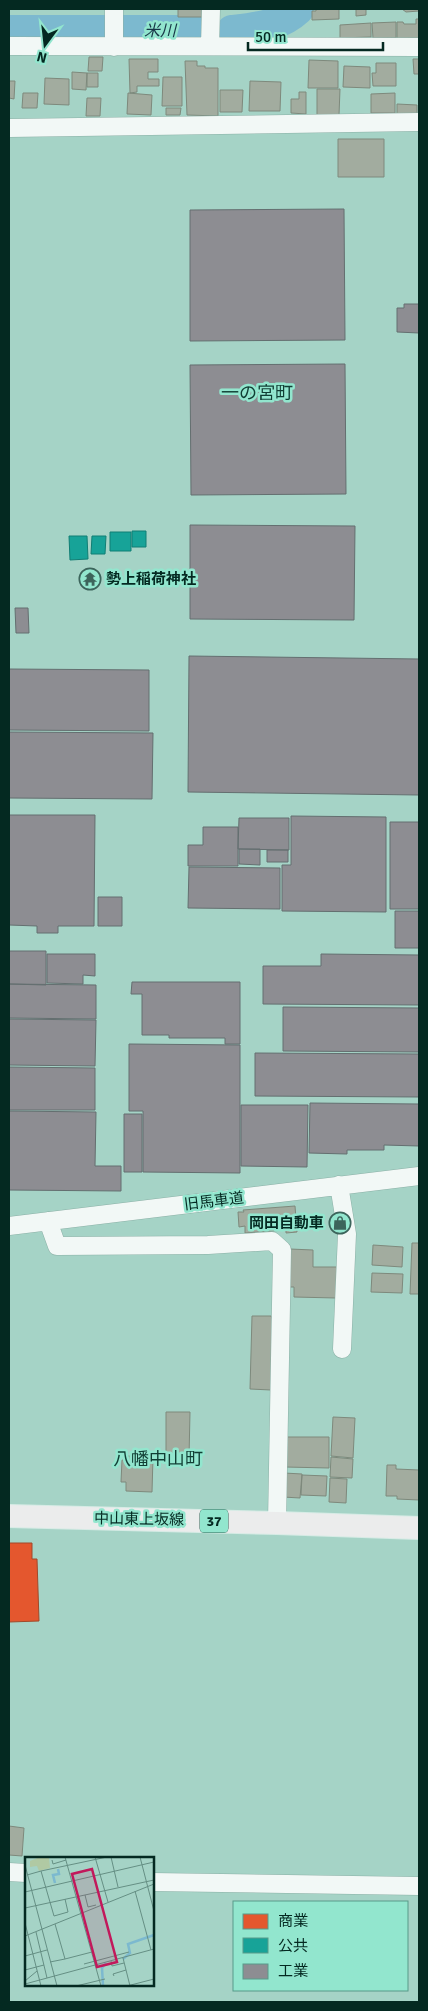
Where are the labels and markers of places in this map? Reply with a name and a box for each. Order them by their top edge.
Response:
temple icon: 勢上稲荷神社 [78,567,102,591]
place label: 勢上稲荷神社 [106,570,196,588]
shop icon: 岡田自動車 [328,1211,352,1235]
place label: 岡田自動車 [249,1214,324,1232]

